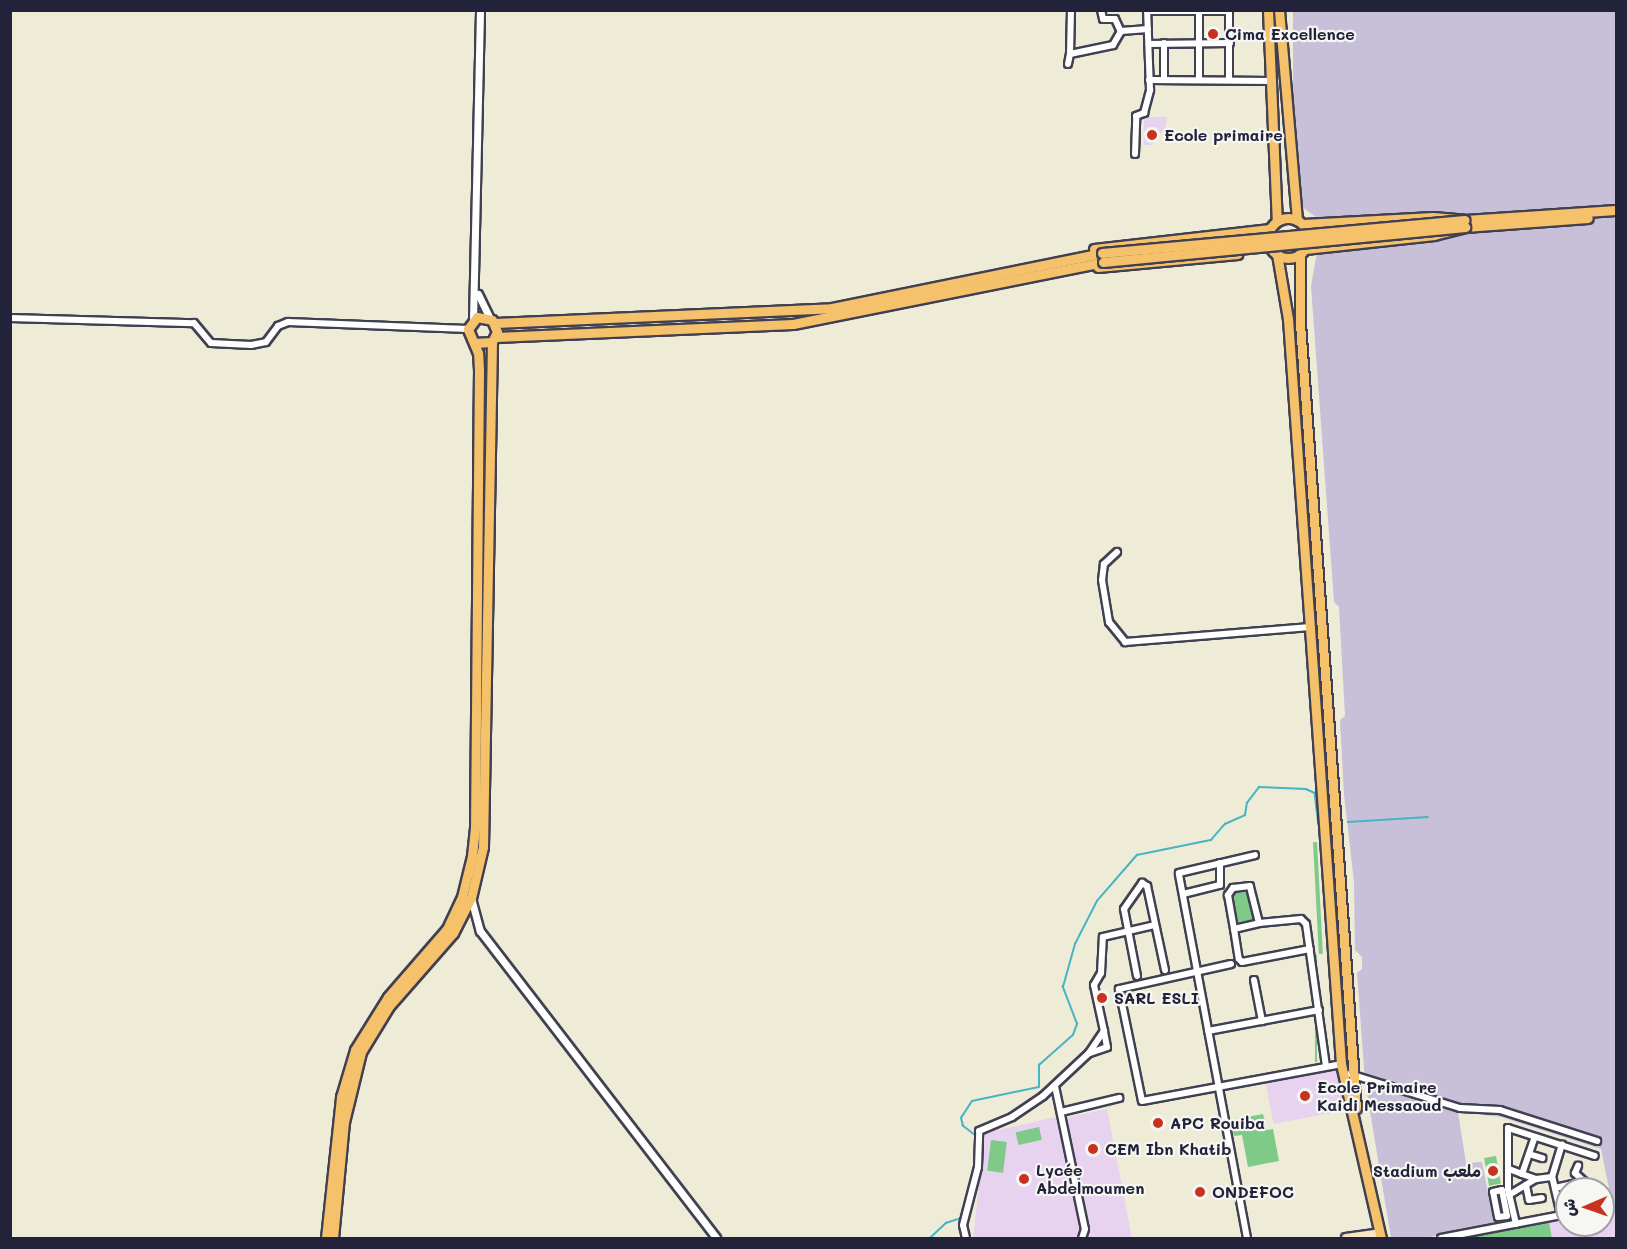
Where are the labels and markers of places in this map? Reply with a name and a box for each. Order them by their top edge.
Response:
place label: Cima Excellence [1225,24,1355,44]
marker: Cima Excellence [1206,27,1220,41]
place label: Ecole primaire [1164,125,1283,145]
marker: Ecole primaire [1145,128,1159,142]
place label: SARL ESLI [1114,988,1199,1008]
marker: SARL ESLI [1095,991,1109,1005]
place label: Ecole Primaire Kaidi Messaoud [1317,1077,1441,1115]
marker: Ecole Primaire Kaidi Messaoud [1298,1089,1312,1103]
place label: APC Rouiba [1170,1113,1265,1133]
marker: APC Rouiba [1151,1116,1165,1130]
place label: CEM Ibn Khatib [1105,1139,1231,1159]
marker: CEM Ibn Khatib [1086,1142,1100,1156]
place label: Lycée Abdelmoumen [1036,1160,1144,1198]
place label: Stadium ملعب [1373,1161,1481,1181]
marker: Stadium ملعب [1486,1164,1500,1178]
marker: Lycée Abdelmoumen [1017,1172,1031,1186]
place label: ONDEFOC [1212,1182,1294,1202]
marker: ONDEFOC [1193,1185,1207,1199]

